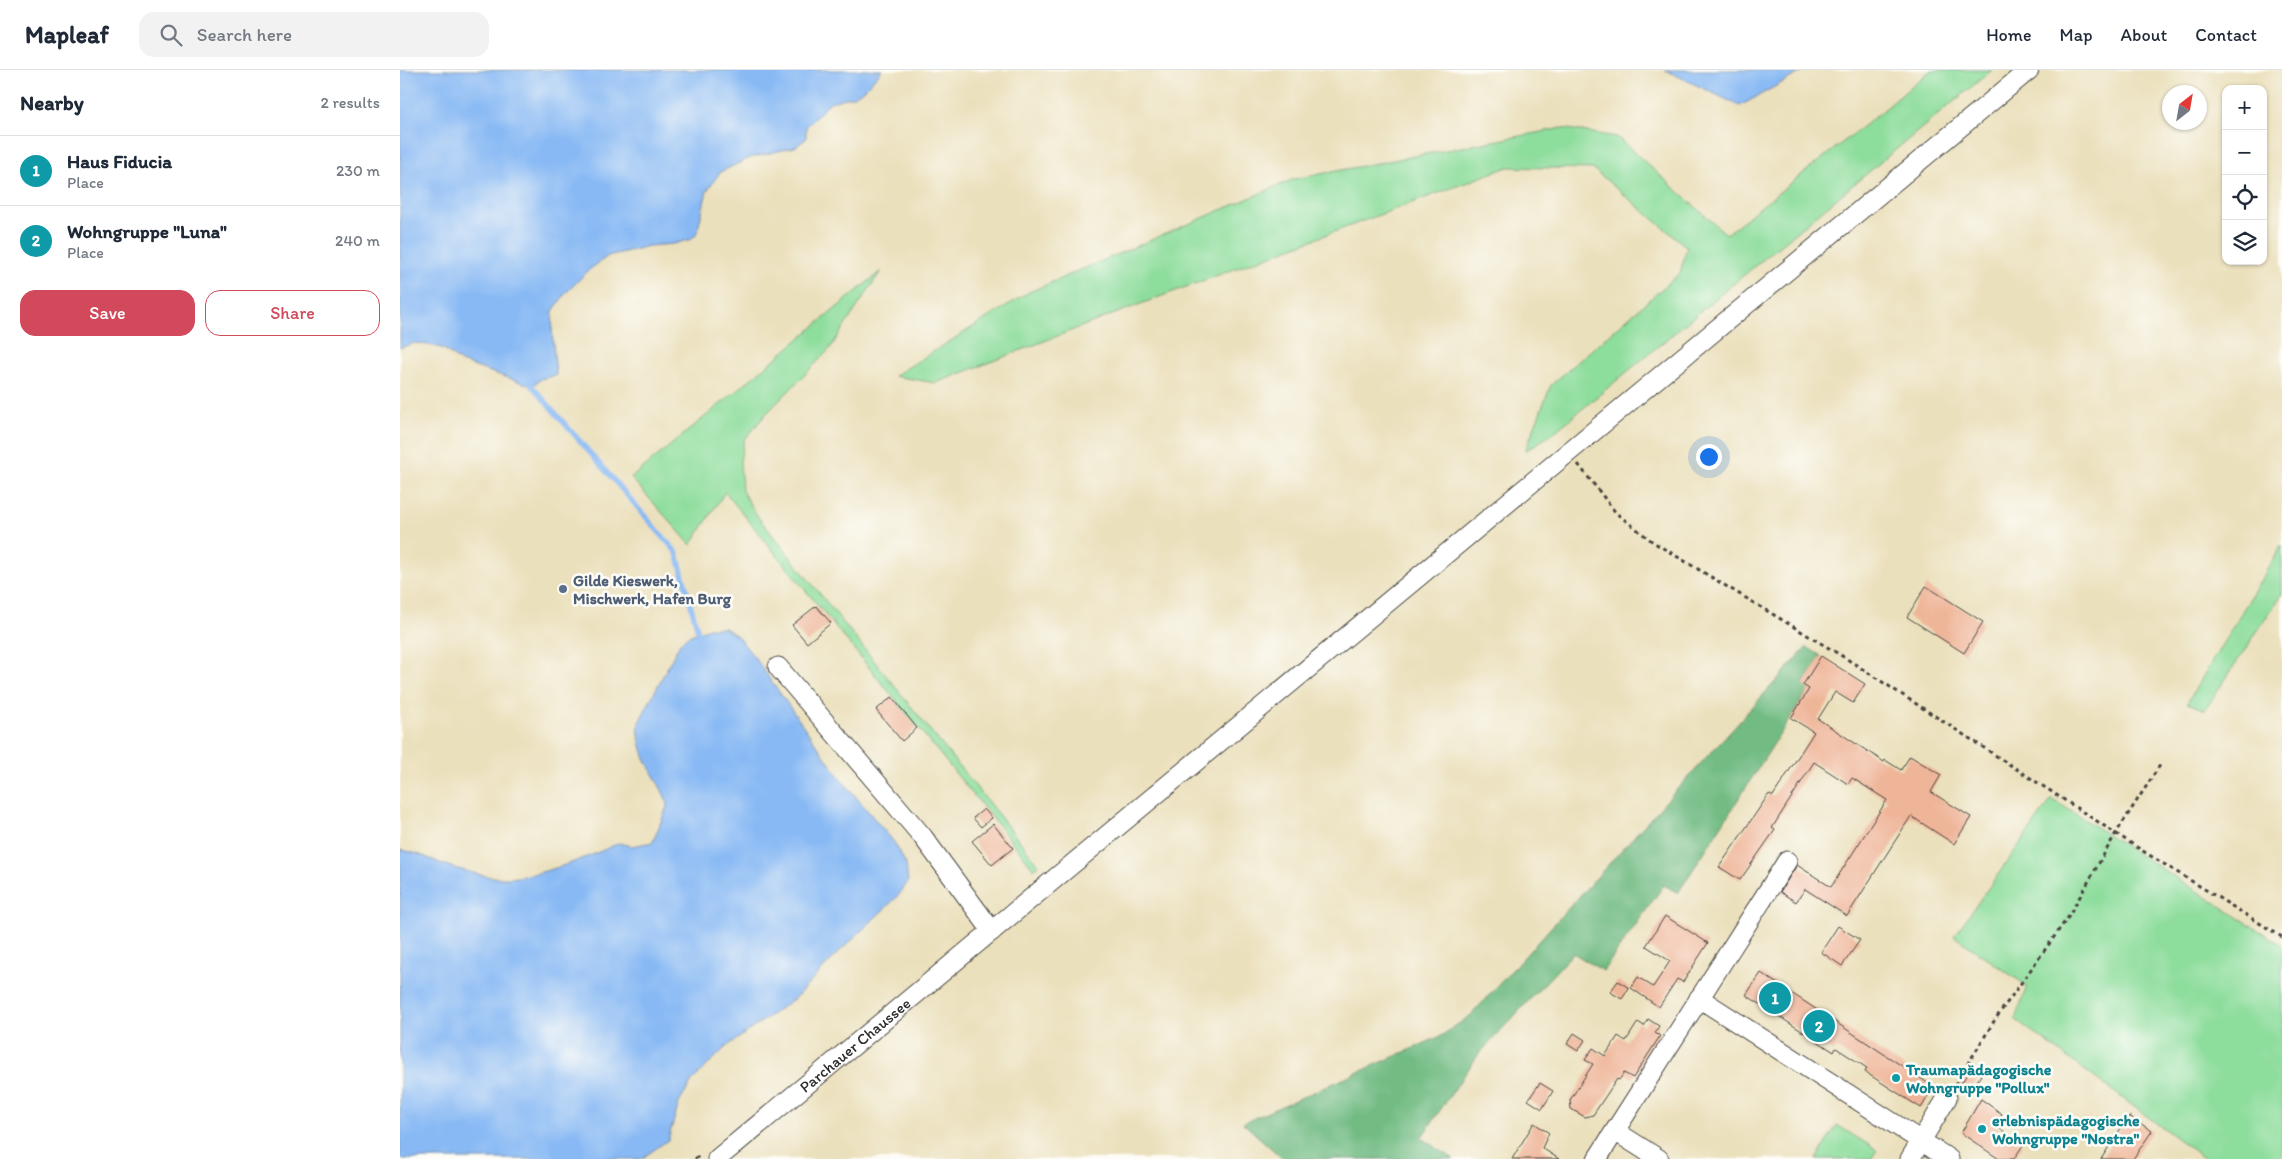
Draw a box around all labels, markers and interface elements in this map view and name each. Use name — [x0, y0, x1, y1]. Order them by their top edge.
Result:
search box — [139, 12, 489, 57]
text: Mapleaf — [25, 20, 109, 49]
icon: search — [157, 21, 185, 49]
text: Search here — [197, 23, 292, 46]
text: Home — [1986, 24, 2032, 46]
text: Map — [2060, 24, 2093, 46]
text: About — [2121, 24, 2167, 46]
text: Contact — [2195, 24, 2257, 46]
north arrow — [2162, 85, 2207, 130]
map controls — [2222, 85, 2267, 265]
button: + — [2222, 85, 2267, 130]
text: Nearby — [20, 90, 84, 115]
text: 2 results — [320, 93, 380, 112]
button: − — [2222, 130, 2267, 175]
text: Haus Fiducia — [67, 150, 172, 173]
text: 1 — [32, 161, 40, 180]
text: 230 m — [336, 161, 380, 180]
text: Place — [67, 173, 104, 192]
button: locate — [2222, 175, 2267, 220]
text: Wohngruppe "Luna" — [67, 220, 227, 243]
button: layers — [2222, 220, 2267, 265]
text: 2 — [32, 231, 40, 250]
text: 240 m — [335, 231, 380, 250]
text: Place — [67, 243, 104, 262]
button: Save — [20, 290, 195, 336]
button: Share — [205, 290, 380, 336]
your location — [1696, 444, 1722, 470]
place label: Gilde Kieswerk, Mischwerk, Hafen Burg — [573, 571, 732, 609]
marker: Gilde Kieswerk, Mischwerk, Hafen Burg — [557, 583, 569, 595]
pin: 1 — [1759, 979, 1791, 1017]
street label: Parchauer Chaussee — [796, 994, 914, 1097]
pin: 2 — [1803, 1007, 1835, 1045]
place label: Traumapädagogische Wohngruppe "Pollux" — [1905, 1060, 2052, 1098]
marker: Traumapädagogische Wohngruppe "Pollux" — [1890, 1072, 1902, 1084]
place label: erlebnispädagogische Wohngruppe "Nostra" — [1992, 1111, 2140, 1149]
marker: erlebnispädagogische Wohngruppe "Nostra" — [1976, 1123, 1988, 1135]

